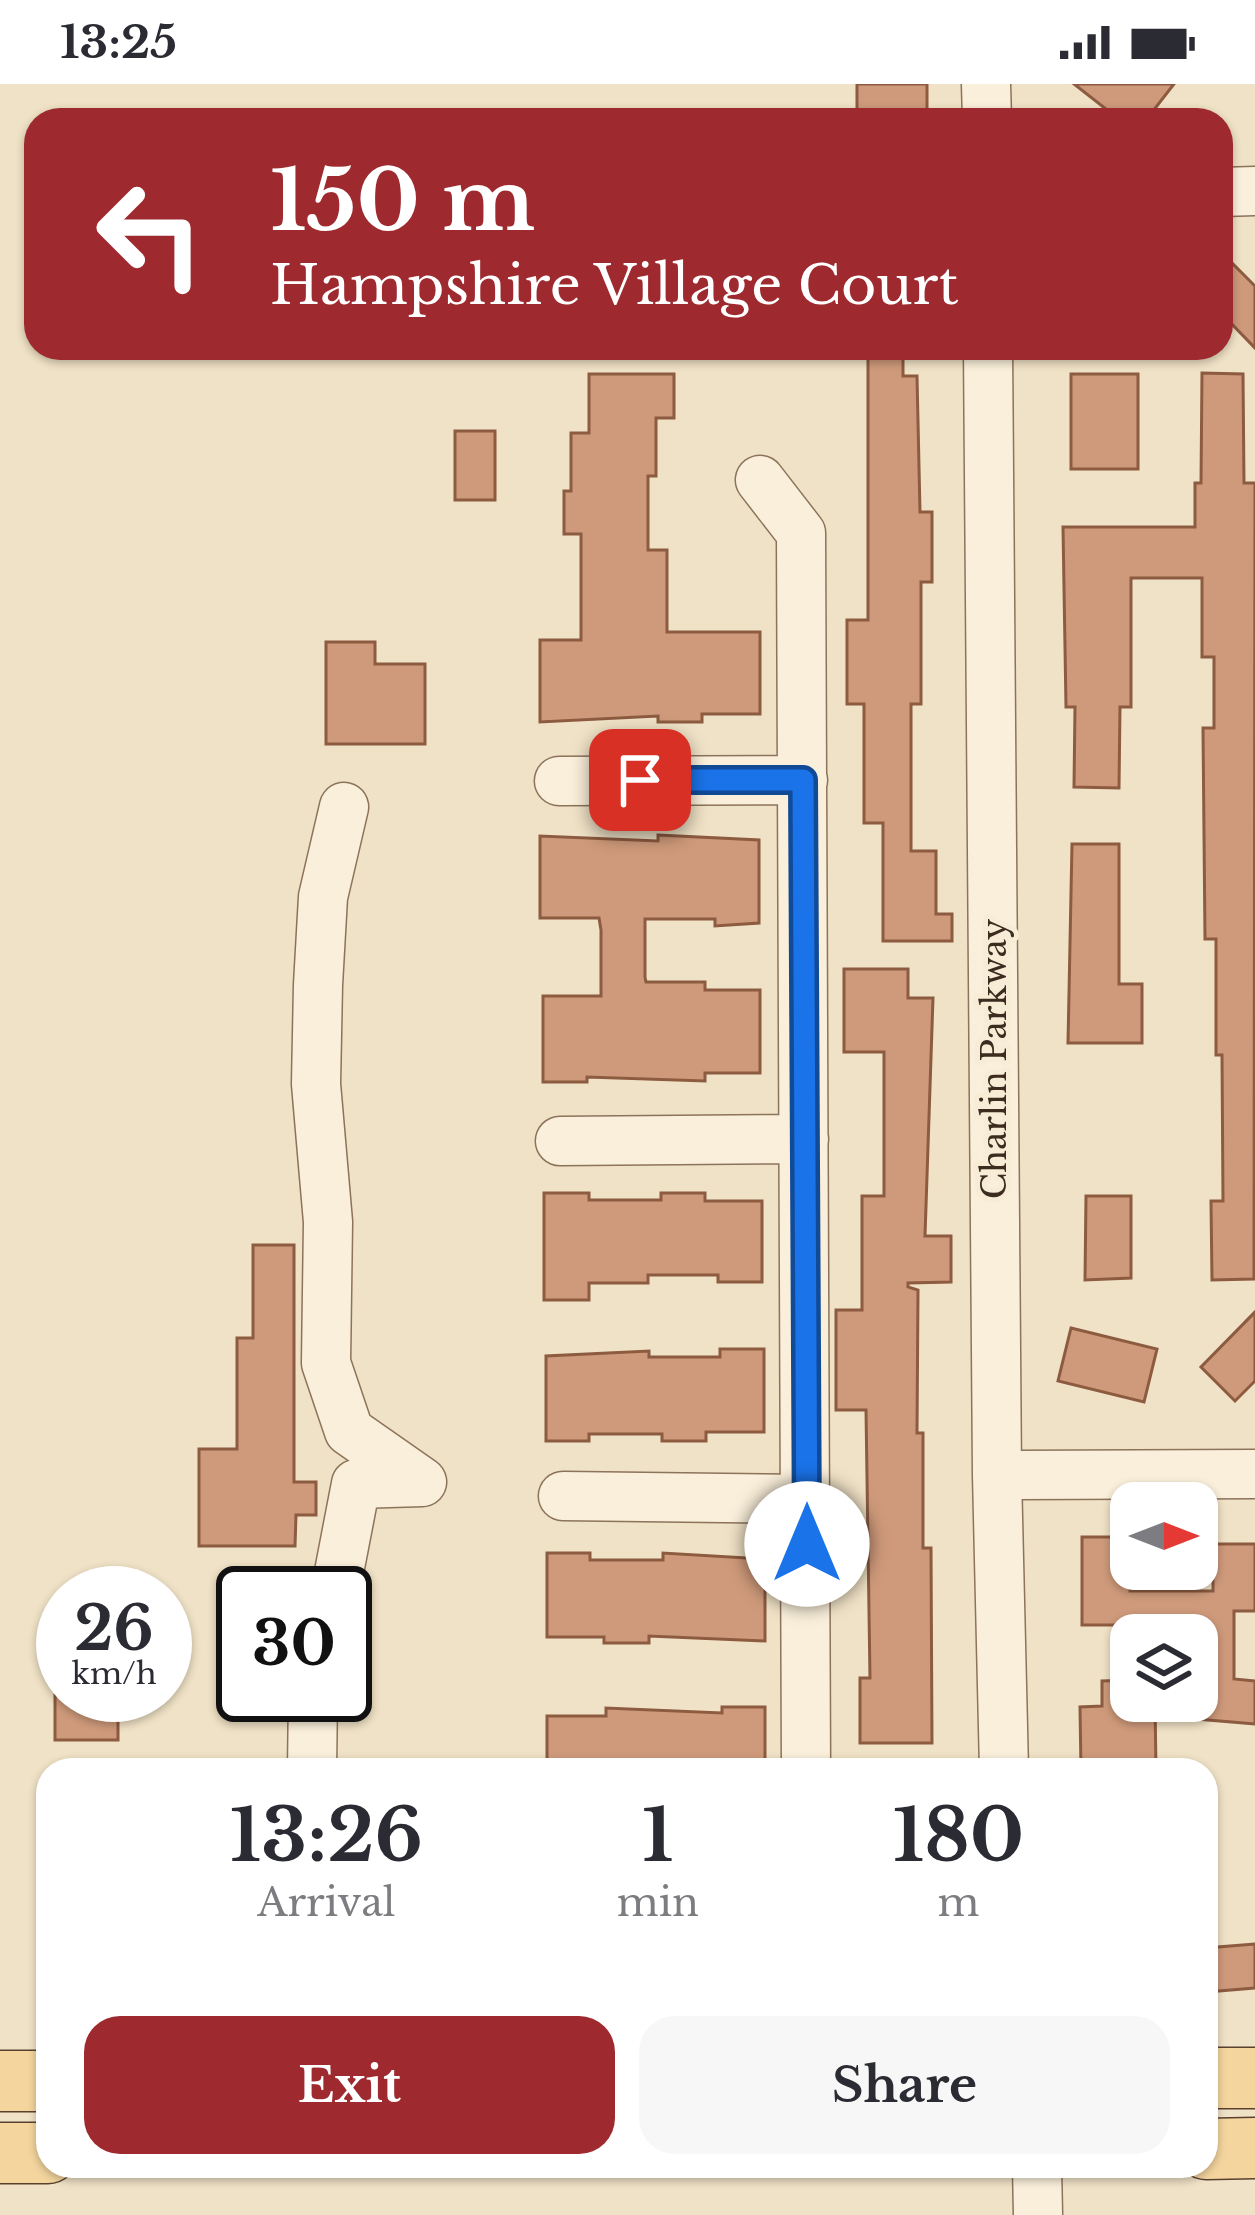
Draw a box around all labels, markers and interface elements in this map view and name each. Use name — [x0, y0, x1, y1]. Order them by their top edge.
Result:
text: 13:25 — [60, 14, 177, 70]
text: 150 m — [270, 149, 535, 253]
icon: left — [72, 156, 228, 312]
text: Hampshire Village Court — [270, 252, 959, 319]
pin — [589, 729, 691, 831]
icon: arrive — [607, 747, 673, 813]
street label: Charlin Parkway — [974, 919, 1015, 1199]
position arrow — [744, 1481, 870, 1607]
north arrow — [1110, 1482, 1218, 1590]
map controls — [1110, 1482, 1218, 1722]
speed limit sign: 30 — [216, 1566, 372, 1722]
text: 26 — [74, 1592, 154, 1666]
button: layers — [1110, 1614, 1218, 1722]
text: km/h — [71, 1655, 157, 1692]
text: 13:26 — [230, 1791, 423, 1880]
text: 1 — [642, 1791, 674, 1880]
text: 180 — [893, 1791, 1024, 1880]
text: Arrival — [257, 1878, 395, 1927]
text: min — [617, 1878, 699, 1927]
text: m — [937, 1878, 979, 1927]
button: Exit — [84, 2016, 615, 2154]
button: Share — [639, 2016, 1170, 2154]

